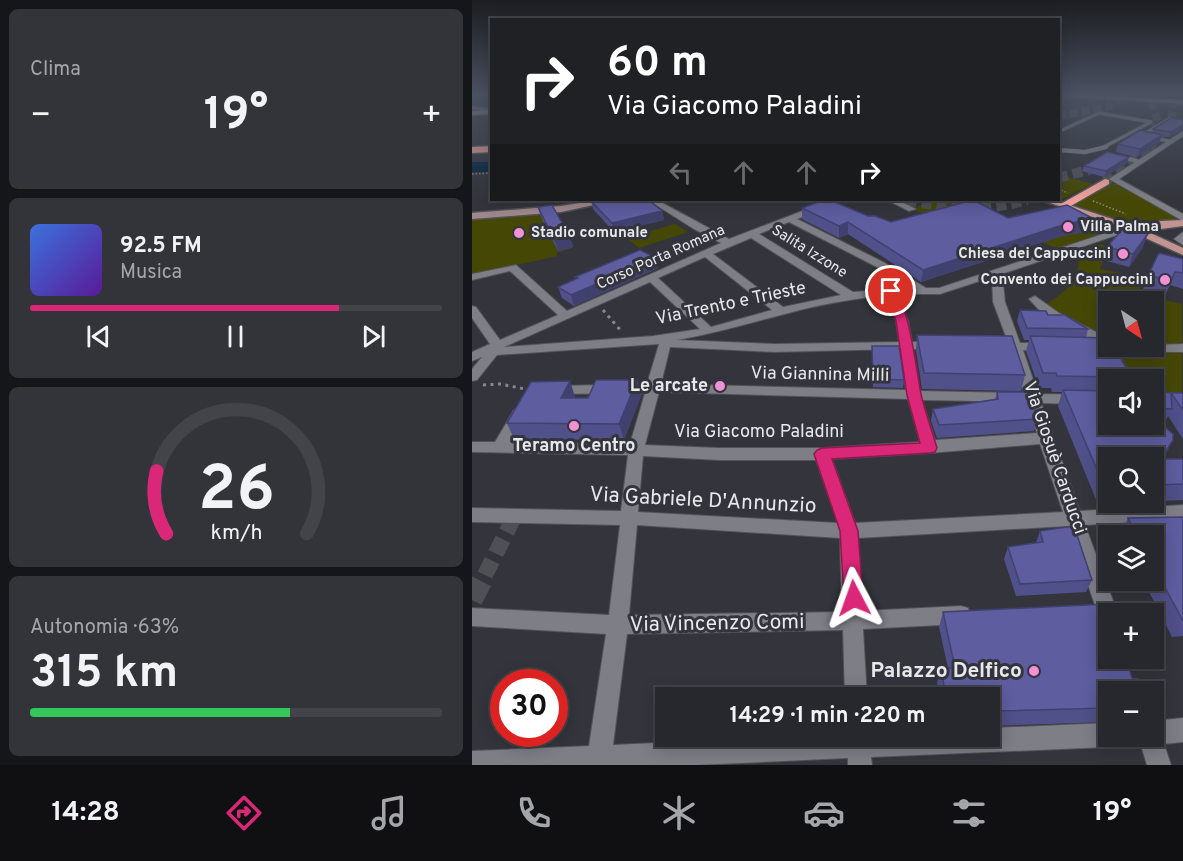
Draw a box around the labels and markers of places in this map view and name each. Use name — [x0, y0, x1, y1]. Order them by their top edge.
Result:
place label: Villa Palma — [1080, 218, 1159, 237]
marker: Villa Palma — [1061, 220, 1075, 234]
place label: Stadio comunale — [531, 224, 648, 243]
marker: Stadio comunale — [512, 226, 526, 240]
place label: Chiesa dei Cappuccini — [958, 245, 1111, 264]
marker: Chiesa dei Cappuccini — [1116, 247, 1130, 261]
pin — [865, 265, 916, 316]
place label: Convento dei Cappuccini — [981, 271, 1153, 290]
marker: Convento dei Cappuccini — [1158, 273, 1172, 287]
place label: Le arcate — [630, 375, 708, 398]
marker: Le arcate — [713, 379, 727, 393]
marker: Teramo Centro — [567, 419, 581, 433]
place label: Teramo Centro — [513, 435, 635, 458]
place label: Palazzo Delfico — [871, 658, 1022, 685]
marker: Palazzo Delfico — [1027, 664, 1041, 678]

